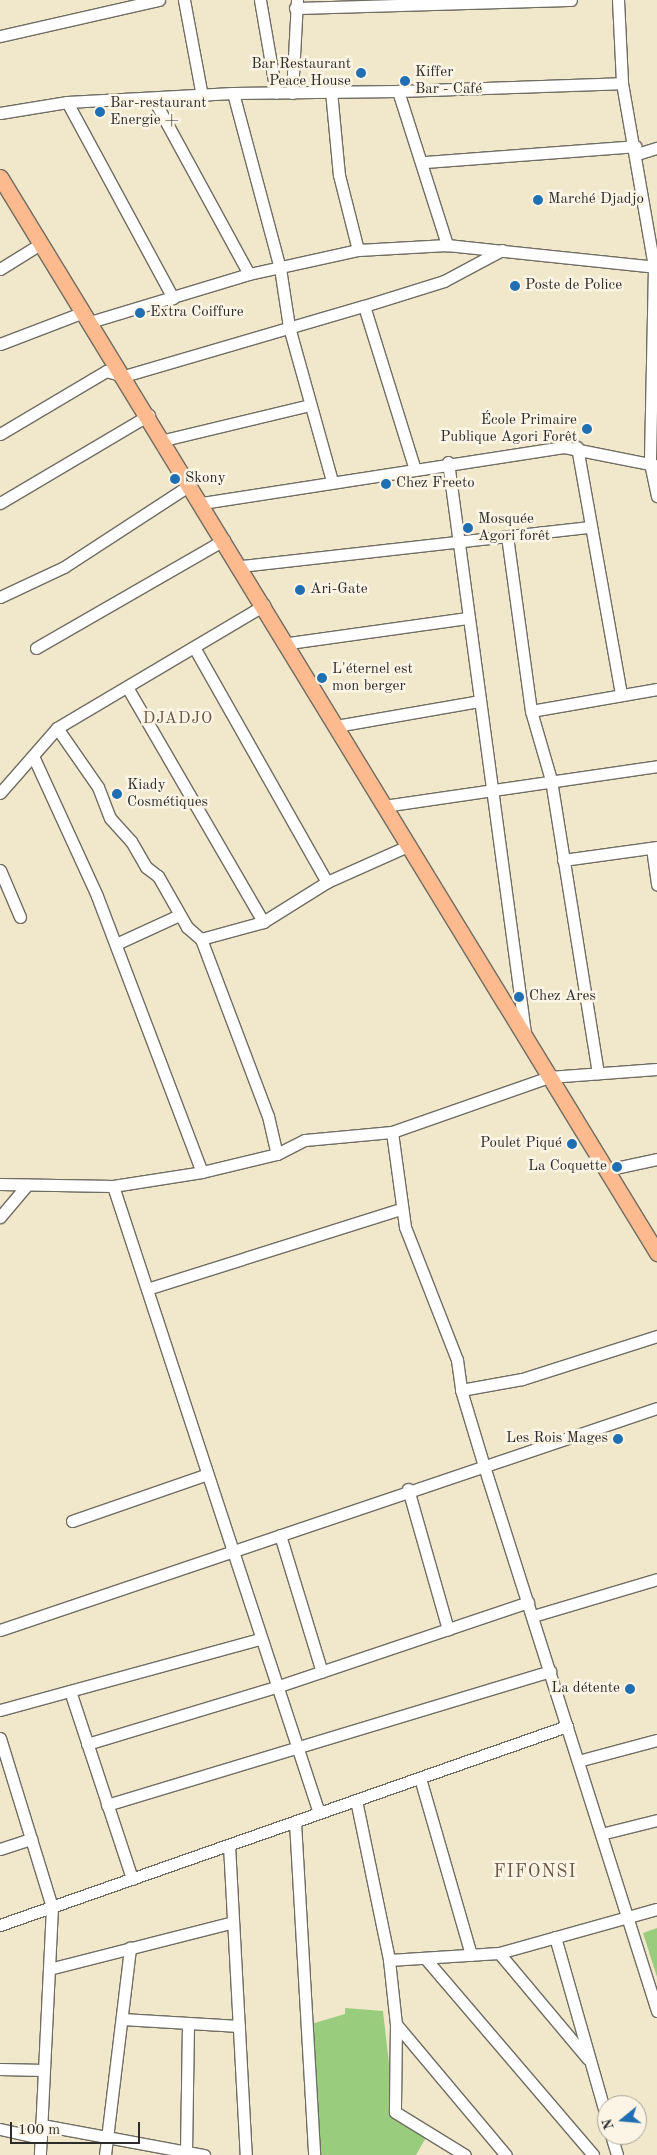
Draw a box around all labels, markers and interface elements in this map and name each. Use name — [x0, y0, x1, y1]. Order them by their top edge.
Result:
place label: Bar Restaurant Peace House — [251, 55, 351, 90]
place label: Kiffer Bar - Café — [415, 63, 482, 98]
marker: Bar Restaurant Peace House — [355, 67, 367, 79]
marker: Kiffer Bar - Café — [399, 75, 411, 87]
place label: Bar-restaurant Energie + — [110, 94, 207, 129]
marker: Bar-restaurant Energie + — [94, 106, 106, 118]
place label: Marché Djadjo — [548, 191, 644, 209]
marker: Marché Djadjo — [532, 194, 544, 206]
place label: Poste de Police — [525, 277, 622, 295]
marker: Poste de Police — [509, 280, 521, 292]
place label: Extra Coiffure — [150, 304, 244, 322]
marker: Extra Coiffure — [134, 307, 146, 319]
place label: École Primaire Publique Agori Forêt — [440, 411, 577, 446]
marker: École Primaire Publique Agori Forêt — [581, 423, 593, 435]
place label: Skony — [185, 470, 226, 488]
marker: Skony — [169, 473, 181, 485]
place label: Chez Freeto — [396, 475, 475, 493]
marker: Chez Freeto — [380, 478, 392, 490]
place label: Mosquée Agori forêt — [478, 510, 550, 545]
marker: Mosquée Agori forêt — [462, 522, 474, 534]
place label: Ari-Gate — [310, 581, 368, 599]
marker: Ari-Gate — [294, 584, 306, 596]
place label: L'éternel est mon berger — [332, 660, 413, 695]
marker: L'éternel est mon berger — [316, 672, 328, 684]
district label: DJADJO — [142, 709, 214, 729]
place label: Kiady Cosmétiques — [127, 776, 208, 811]
marker: Kiady Cosmétiques — [111, 788, 123, 800]
place label: Chez Ares — [529, 988, 596, 1006]
marker: Chez Ares — [513, 991, 525, 1003]
place label: Poulet Piqué — [480, 1135, 562, 1153]
marker: Poulet Piqué — [566, 1138, 578, 1150]
place label: La Coquette — [528, 1158, 607, 1176]
marker: La Coquette — [611, 1161, 623, 1173]
place label: Les Rois Mages — [506, 1430, 608, 1448]
marker: Les Rois Mages — [612, 1433, 624, 1445]
place label: La détente — [551, 1680, 620, 1698]
marker: La détente — [624, 1683, 636, 1695]
district label: FIFONSI — [493, 1861, 577, 1883]
north arrow — [597, 2095, 647, 2145]
scale bar — [12, 2112, 142, 2144]
text: N — [600, 2117, 617, 2131]
text: 100 m — [18, 2123, 60, 2138]

